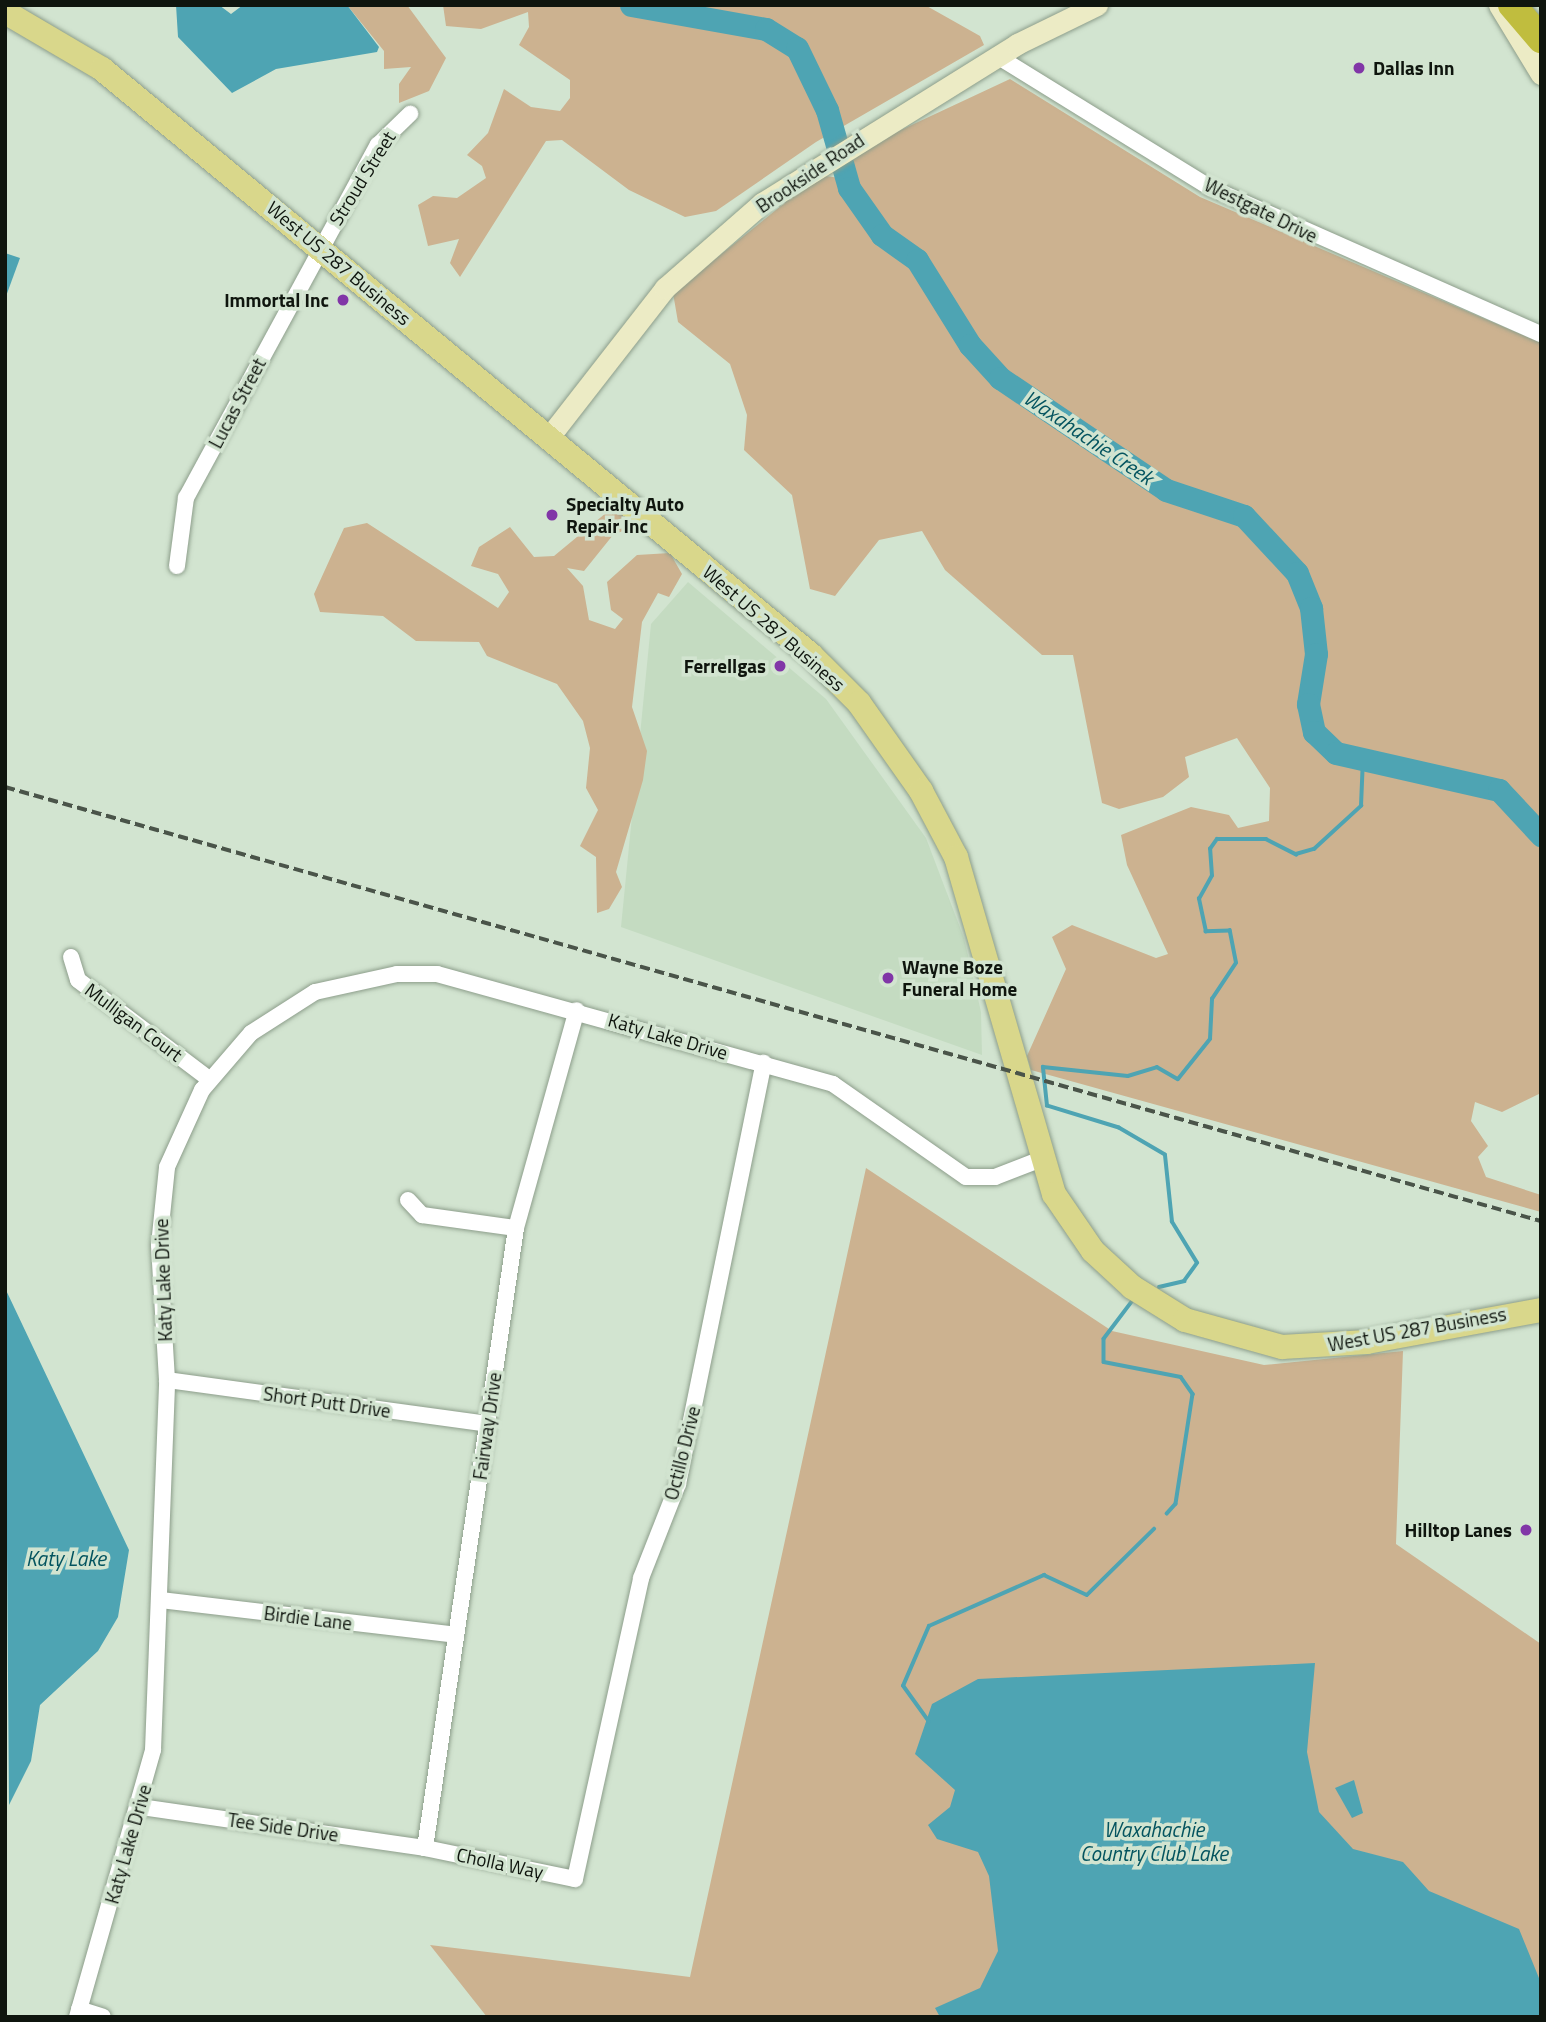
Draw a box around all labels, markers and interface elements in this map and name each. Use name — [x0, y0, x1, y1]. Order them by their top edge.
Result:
place label: Dallas Inn — [1373, 57, 1454, 79]
marker: Dallas Inn — [1351, 60, 1367, 76]
street label: Stroud Street — [324, 127, 400, 229]
street label: Brookside Road — [752, 129, 868, 217]
street label: Westgate Drive — [1201, 173, 1321, 247]
street label: West US 287 Business — [262, 196, 416, 330]
place label: Immortal Inc — [224, 289, 329, 311]
marker: Immortal Inc — [335, 292, 351, 308]
street label: Lucas Street — [204, 354, 270, 452]
water label: Waxahachie Creek — [1019, 384, 1159, 490]
place label: Specialty Auto Repair Inc — [566, 493, 684, 537]
marker: Specialty Auto Repair Inc — [544, 507, 560, 523]
street label: West US 287 Business — [698, 560, 850, 696]
place label: Ferrellgas — [684, 655, 766, 677]
marker: Ferrellgas — [772, 658, 788, 674]
place label: Wayne Boze Funeral Home — [902, 956, 1017, 1000]
marker: Wayne Boze Funeral Home — [880, 970, 896, 986]
street label: Mulligan Court — [81, 978, 187, 1066]
street label: Katy Lake Drive — [606, 1008, 730, 1064]
street label: Katy Lake Drive — [149, 1218, 177, 1342]
street label: West US 287 Business — [1326, 1302, 1508, 1356]
street label: Fairway Drive — [468, 1371, 506, 1481]
street label: Short Putt Drive — [262, 1382, 392, 1422]
street label: Octillo Drive — [659, 1404, 705, 1502]
place label: Hilltop Lanes — [1405, 1519, 1512, 1541]
marker: Hilltop Lanes — [1518, 1522, 1534, 1538]
water label: Katy Lake — [26, 1545, 106, 1571]
street label: Birdie Lane — [263, 1601, 353, 1635]
street label: Katy Lake Drive — [100, 1782, 156, 1906]
street label: Tee Side Drive — [226, 1808, 340, 1846]
water label: Waxahachie Country Club Lake — [1080, 1816, 1228, 1866]
street label: Cholla Way — [454, 1843, 546, 1883]

